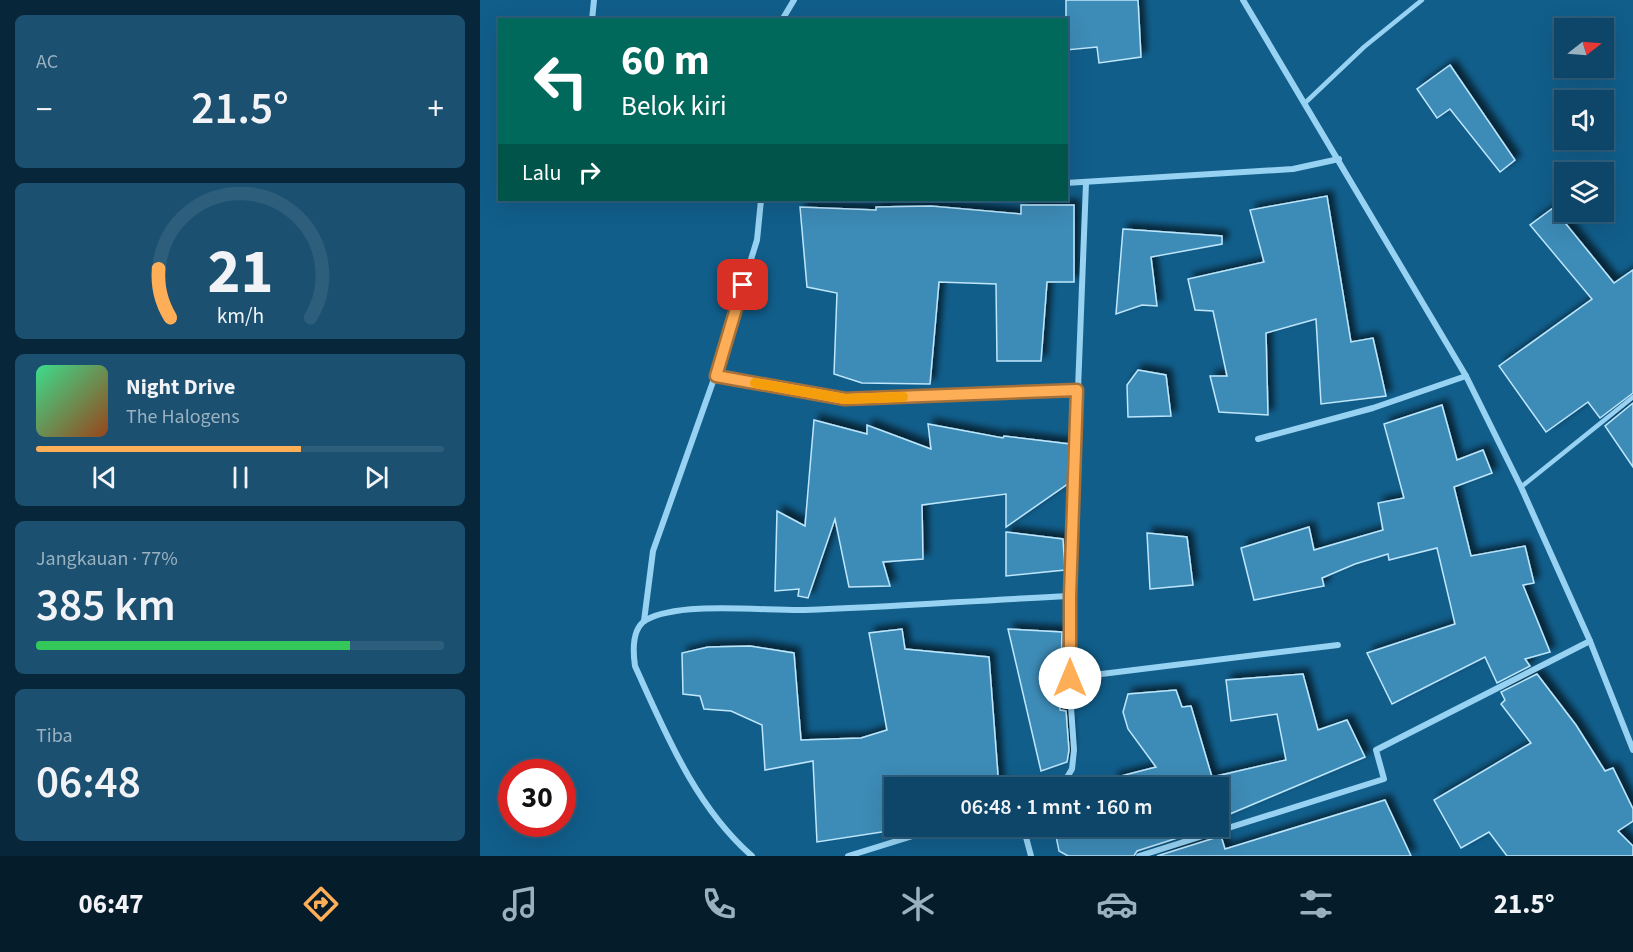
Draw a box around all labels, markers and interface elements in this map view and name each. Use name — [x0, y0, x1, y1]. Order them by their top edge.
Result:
north arrow — [1554, 18, 1614, 78]
map controls — [1554, 18, 1614, 222]
text: 60 m — [621, 31, 710, 91]
icon: left — [522, 42, 600, 120]
text: AC — [36, 48, 58, 76]
text: 21.5° — [191, 77, 289, 141]
text: − — [36, 86, 52, 133]
text: + — [428, 86, 444, 133]
text: Belok kiri — [621, 87, 727, 126]
button: sound — [1554, 90, 1614, 150]
icon: right — [573, 156, 606, 189]
text: Lalu — [522, 157, 561, 189]
button: layers — [1554, 162, 1614, 222]
text: 21 — [207, 228, 273, 317]
pin — [717, 259, 768, 310]
icon: arrive — [726, 268, 759, 301]
text: km/h — [216, 301, 264, 332]
text: Night Drive — [126, 371, 235, 403]
text: The Halogens — [126, 403, 240, 431]
icon: previous — [88, 461, 121, 494]
icon: pause — [224, 461, 257, 494]
icon: next — [360, 461, 393, 494]
text: Jangkauan · 77% — [36, 545, 178, 573]
text: 385 km — [36, 574, 176, 638]
position arrow — [1038, 646, 1102, 710]
text: Tiba — [36, 722, 73, 750]
text: 06:48 — [36, 751, 141, 815]
speed limit sign: 30 — [498, 759, 576, 837]
text: 06:48 · 1 mnt · 160 m — [960, 791, 1153, 823]
icon: directions — [300, 883, 342, 925]
icon: music — [499, 883, 541, 925]
icon: phone — [698, 883, 740, 925]
icon: climate — [897, 883, 939, 925]
icon: car — [1096, 883, 1138, 925]
icon: filters — [1295, 883, 1337, 925]
text: 06:47 — [78, 885, 144, 924]
text: 21.5° — [1494, 885, 1555, 924]

